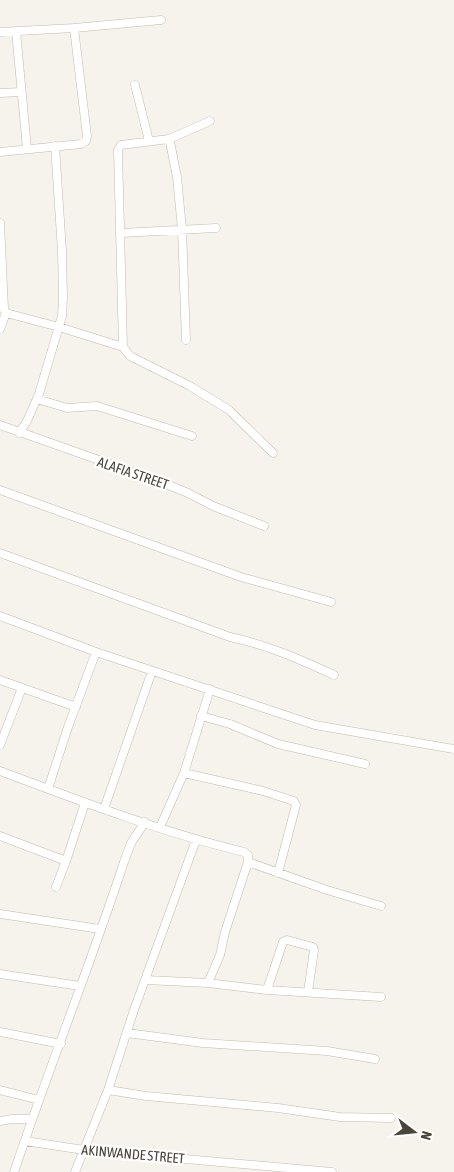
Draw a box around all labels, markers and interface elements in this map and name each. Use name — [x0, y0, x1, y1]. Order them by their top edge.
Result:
street label: ALAFIA STREET — [95, 453, 171, 493]
north arrow — [389, 1107, 439, 1157]
text: N — [418, 1129, 435, 1142]
street label: AKINWANDE STREET — [81, 1142, 185, 1166]

